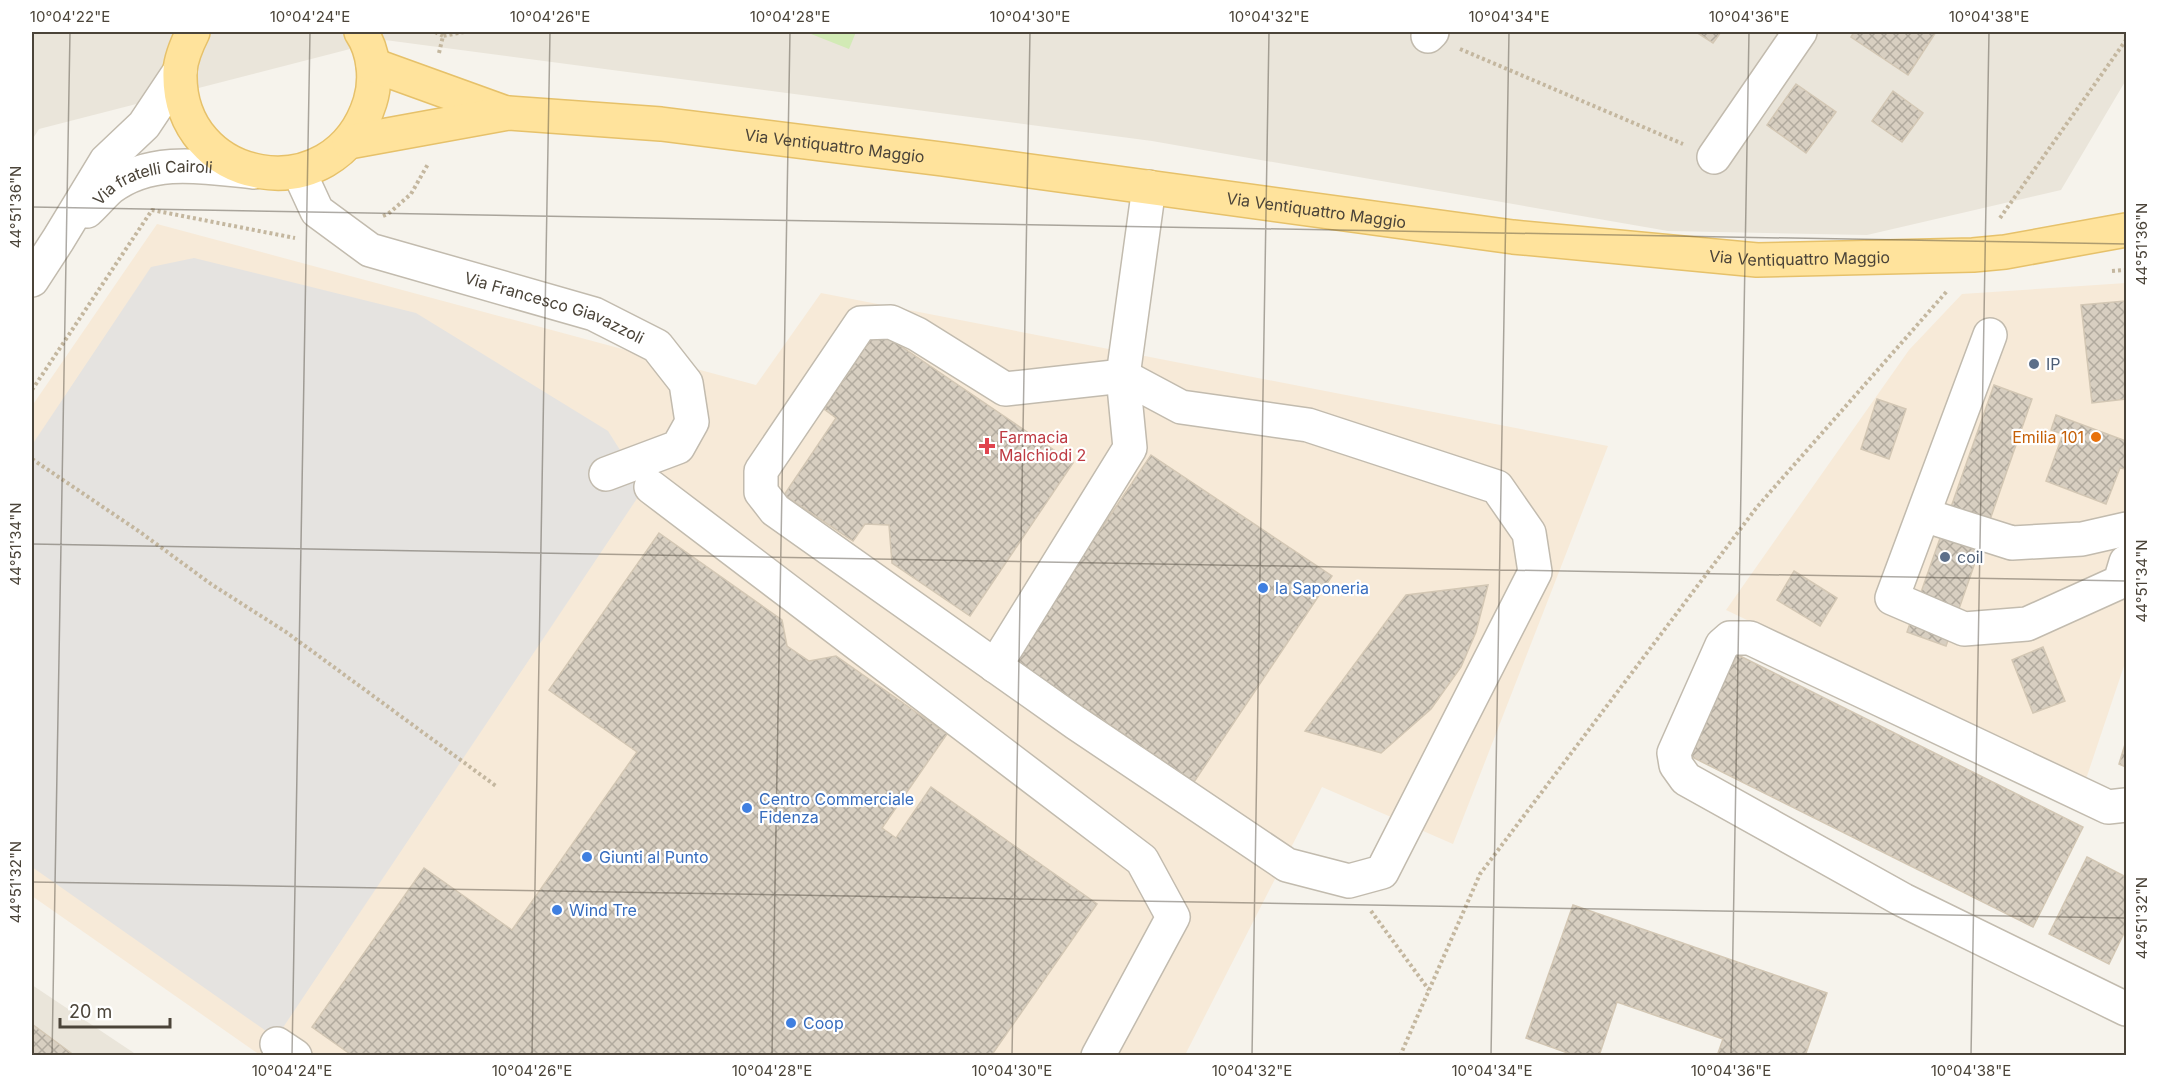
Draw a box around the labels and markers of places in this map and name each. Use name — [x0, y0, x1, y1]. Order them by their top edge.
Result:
place label: IP — [2046, 354, 2061, 374]
marker: IP — [2027, 357, 2041, 371]
place label: Farmacia Malchiodi 2 — [999, 427, 1086, 465]
place label: Emilia 101 — [2012, 427, 2084, 447]
marker: Emilia 101 — [2089, 430, 2103, 444]
marker: Farmacia Malchiodi 2 — [980, 439, 994, 453]
place label: coil — [1957, 547, 1983, 567]
marker: coil — [1938, 550, 1952, 564]
place label: la Saponeria — [1275, 578, 1369, 598]
marker: la Saponeria — [1256, 581, 1270, 595]
place label: Centro Commerciale Fidenza — [759, 789, 914, 827]
marker: Centro Commerciale Fidenza — [740, 801, 754, 815]
place label: Giunti al Punto — [599, 847, 709, 867]
marker: Giunti al Punto — [580, 850, 594, 864]
place label: Wind Tre — [569, 900, 637, 920]
marker: Wind Tre — [550, 903, 564, 917]
place label: Coop — [803, 1013, 844, 1033]
marker: Coop — [784, 1016, 798, 1030]

